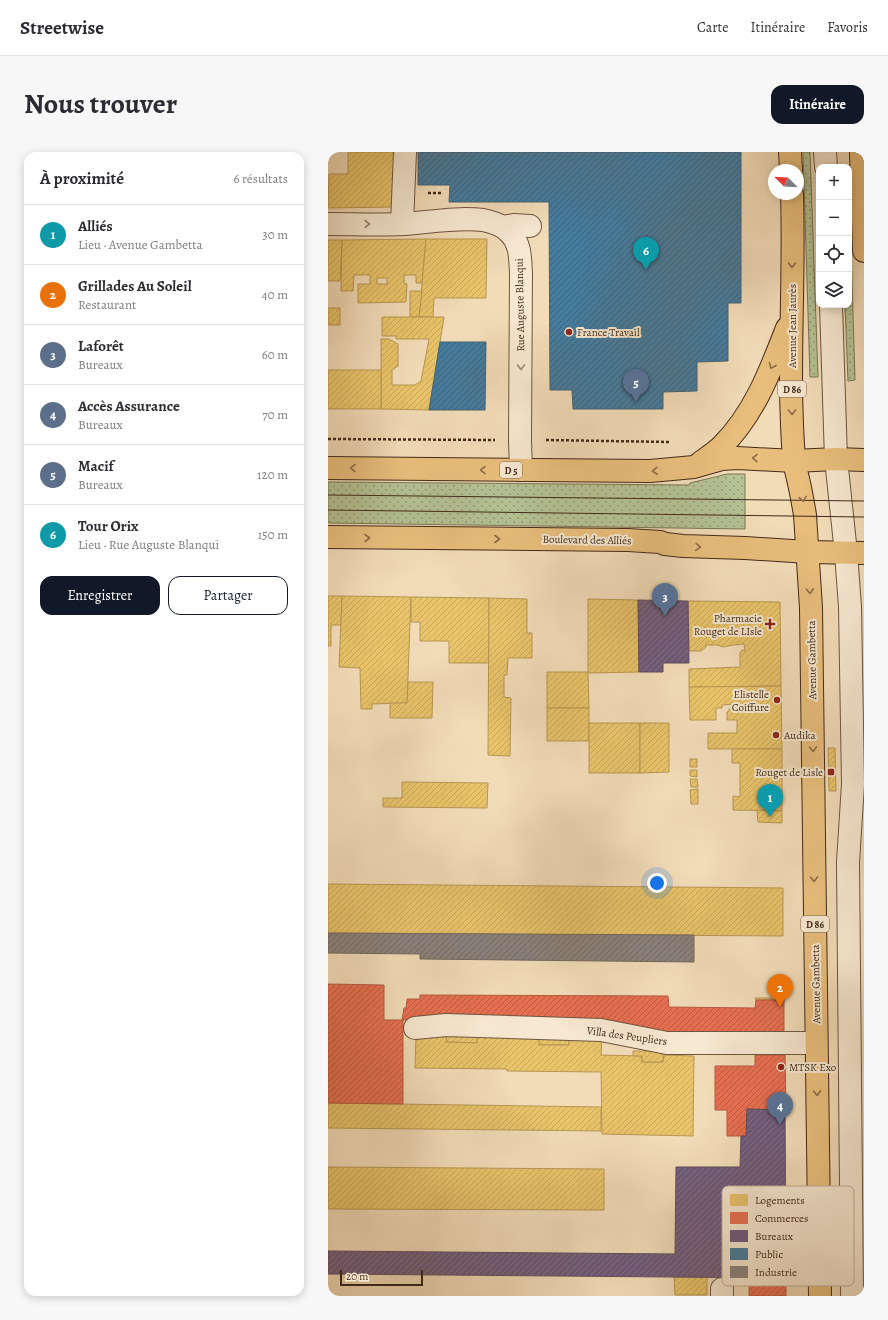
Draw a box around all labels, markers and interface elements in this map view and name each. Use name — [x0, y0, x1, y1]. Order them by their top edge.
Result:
text: Streetwise — [20, 15, 104, 41]
text: Carte — [697, 18, 728, 37]
text: Itinéraire — [750, 18, 805, 37]
text: Favoris — [827, 18, 868, 37]
text: Nous trouver — [24, 85, 177, 123]
button: Itinéraire — [771, 85, 864, 124]
north arrow — [768, 164, 804, 200]
map controls — [816, 164, 852, 308]
button: + — [816, 164, 852, 200]
text: À proximité — [40, 167, 124, 190]
text: 6 résultats — [233, 170, 288, 187]
button: − — [816, 200, 852, 236]
text: Alliés — [78, 216, 113, 236]
one-way arrow — [364, 220, 370, 228]
text: 1 — [51, 226, 55, 243]
text: 30 m — [262, 226, 288, 243]
text: Lieu · Avenue Gambetta — [78, 236, 203, 253]
button: locate — [816, 236, 852, 272]
pin: 6 — [633, 237, 659, 270]
street label: Rue Auguste Blanqui — [512, 258, 528, 352]
one-way arrow — [788, 262, 796, 268]
button: layers — [816, 272, 852, 308]
text: Grillades Au Soleil — [78, 276, 192, 296]
street label: Avenue Jean Jaurès — [785, 284, 800, 369]
text: 2 — [50, 286, 56, 303]
text: 40 m — [262, 286, 288, 303]
text: Restaurant — [78, 296, 136, 313]
place label: France Travail — [577, 325, 640, 340]
marker: France Travail — [564, 327, 574, 337]
text: Laforêt — [78, 336, 124, 356]
text: 3 — [50, 346, 56, 363]
text: 60 m — [262, 346, 288, 363]
text: Bureaux — [78, 356, 123, 373]
one-way arrow — [769, 363, 777, 370]
one-way arrow — [517, 364, 525, 370]
pin: 5 — [623, 369, 649, 402]
road number: D 86 — [778, 381, 806, 397]
text: Accès Assurance — [78, 396, 180, 416]
text: 4 — [50, 406, 56, 423]
text: 70 m — [262, 406, 288, 423]
one-way arrow — [788, 409, 796, 415]
text: Bureaux — [78, 416, 123, 433]
one-way arrow — [752, 454, 758, 462]
text: Macif — [78, 456, 114, 476]
road number: D 5 — [500, 462, 522, 478]
one-way arrow — [350, 464, 356, 472]
text: 5 — [50, 466, 56, 483]
text: 120 m — [257, 466, 288, 483]
one-way arrow — [480, 466, 486, 474]
one-way arrow — [652, 466, 658, 475]
text: Bureaux — [78, 476, 123, 493]
one-way arrow — [798, 496, 806, 502]
text: Tour Orix — [78, 516, 139, 536]
text: 6 — [50, 526, 56, 543]
text: 150 m — [258, 526, 288, 543]
street label: Boulevard des Alliés — [542, 532, 632, 548]
one-way arrow — [364, 534, 370, 542]
one-way arrow — [494, 535, 500, 543]
text: Lieu · Rue Auguste Blanqui — [78, 536, 219, 553]
one-way arrow — [695, 542, 701, 551]
button: Enregistrer — [40, 576, 160, 615]
button: Partager — [168, 576, 288, 615]
pin: 3 — [652, 583, 678, 616]
one-way arrow — [806, 588, 815, 594]
place label: Pharmacie Rouget de LIsle — [694, 611, 762, 639]
marker: Pharmacie Rouget de LIsle — [765, 619, 775, 629]
street label: Avenue Gambetta — [804, 619, 820, 701]
place label: Elistelle Coiffure — [732, 687, 769, 715]
marker: Elistelle Coiffure — [772, 695, 782, 705]
place label: Audika — [783, 728, 816, 743]
marker: Audika — [771, 730, 781, 740]
one-way arrow — [809, 746, 817, 752]
place label: Rouget de Lisle — [755, 765, 823, 780]
marker: Rouget de Lisle — [826, 767, 836, 777]
pin: 1 — [757, 784, 783, 817]
your location — [647, 873, 667, 893]
one-way arrow — [810, 876, 818, 882]
road number: D 86 — [801, 916, 829, 932]
street label: Avenue Gambetta — [808, 943, 824, 1025]
pin: 2 — [767, 974, 793, 1007]
street label: Villa des Peupliers — [585, 1023, 668, 1049]
place label: MTSK Exo — [789, 1060, 837, 1075]
marker: MTSK Exo — [776, 1062, 786, 1072]
one-way arrow — [813, 1090, 821, 1096]
pin: 4 — [767, 1092, 793, 1125]
legend — [722, 1186, 854, 1286]
text: Logements — [755, 1193, 805, 1208]
text: Commerces — [755, 1211, 808, 1226]
text: Bureaux — [755, 1229, 794, 1244]
text: Public — [755, 1247, 783, 1262]
text: Industrie — [755, 1265, 797, 1280]
scale bar — [340, 1268, 423, 1287]
text: 20 m — [346, 1269, 368, 1284]

